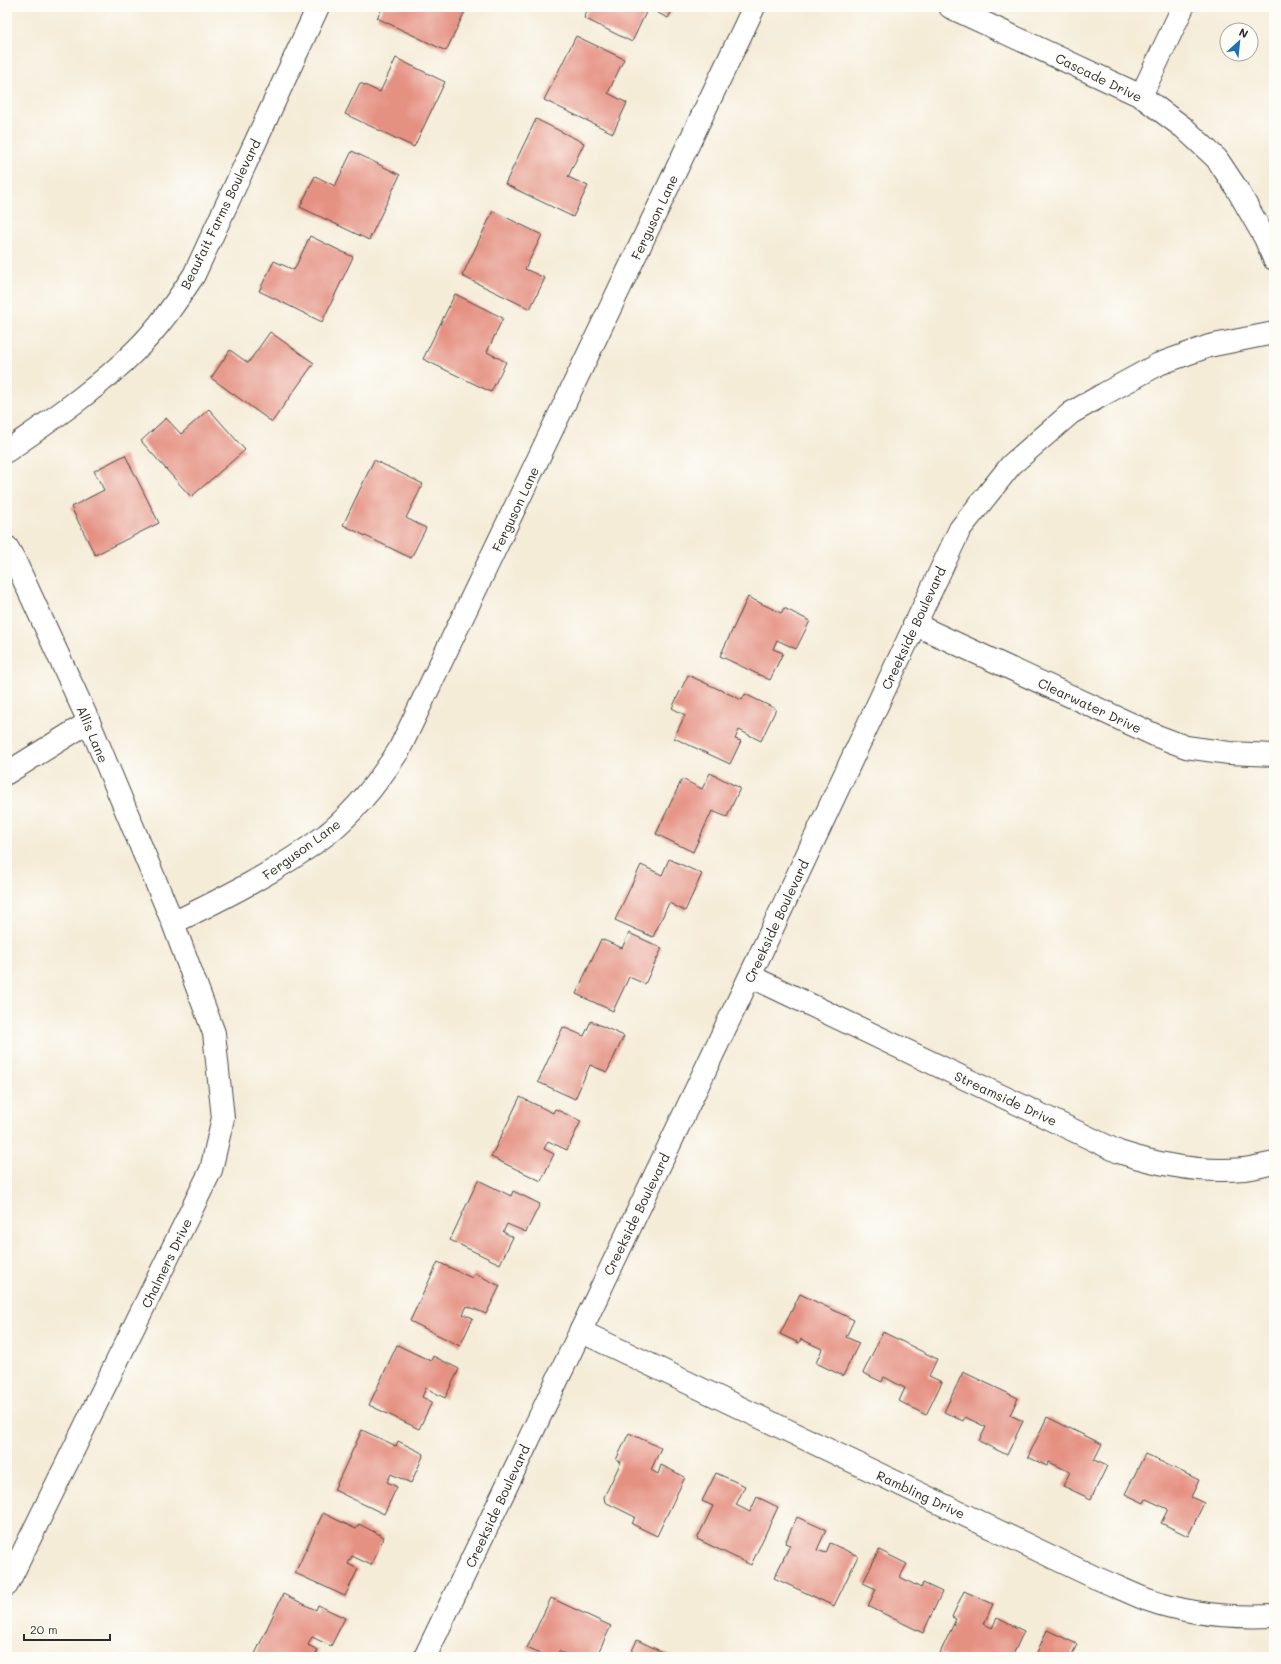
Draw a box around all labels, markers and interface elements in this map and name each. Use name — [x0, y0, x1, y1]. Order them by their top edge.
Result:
north arrow — [1219, 22, 1259, 62]
text: N — [1237, 24, 1251, 41]
street label: Cascade Drive — [1053, 49, 1145, 105]
street label: Beaufait Farms Boulevard — [176, 136, 264, 292]
street label: Ferguson Lane — [627, 172, 681, 262]
street label: Ferguson Lane — [488, 464, 542, 554]
street label: Creekside Boulevard — [877, 564, 949, 692]
street label: Clearwater Drive — [1036, 674, 1144, 736]
street label: Allis Lane — [73, 703, 113, 765]
street label: Ferguson Lane — [259, 815, 343, 883]
street label: Creekside Boulevard — [740, 857, 812, 985]
street label: Streamside Drive — [952, 1067, 1060, 1129]
street label: Creekside Boulevard — [599, 1150, 673, 1278]
street label: Chalmers Drive — [137, 1215, 195, 1311]
street label: Creekside Boulevard — [461, 1442, 533, 1570]
street label: Rambling Drive — [874, 1466, 968, 1522]
scale bar — [24, 1616, 110, 1642]
text: 20 m — [30, 1621, 58, 1637]

